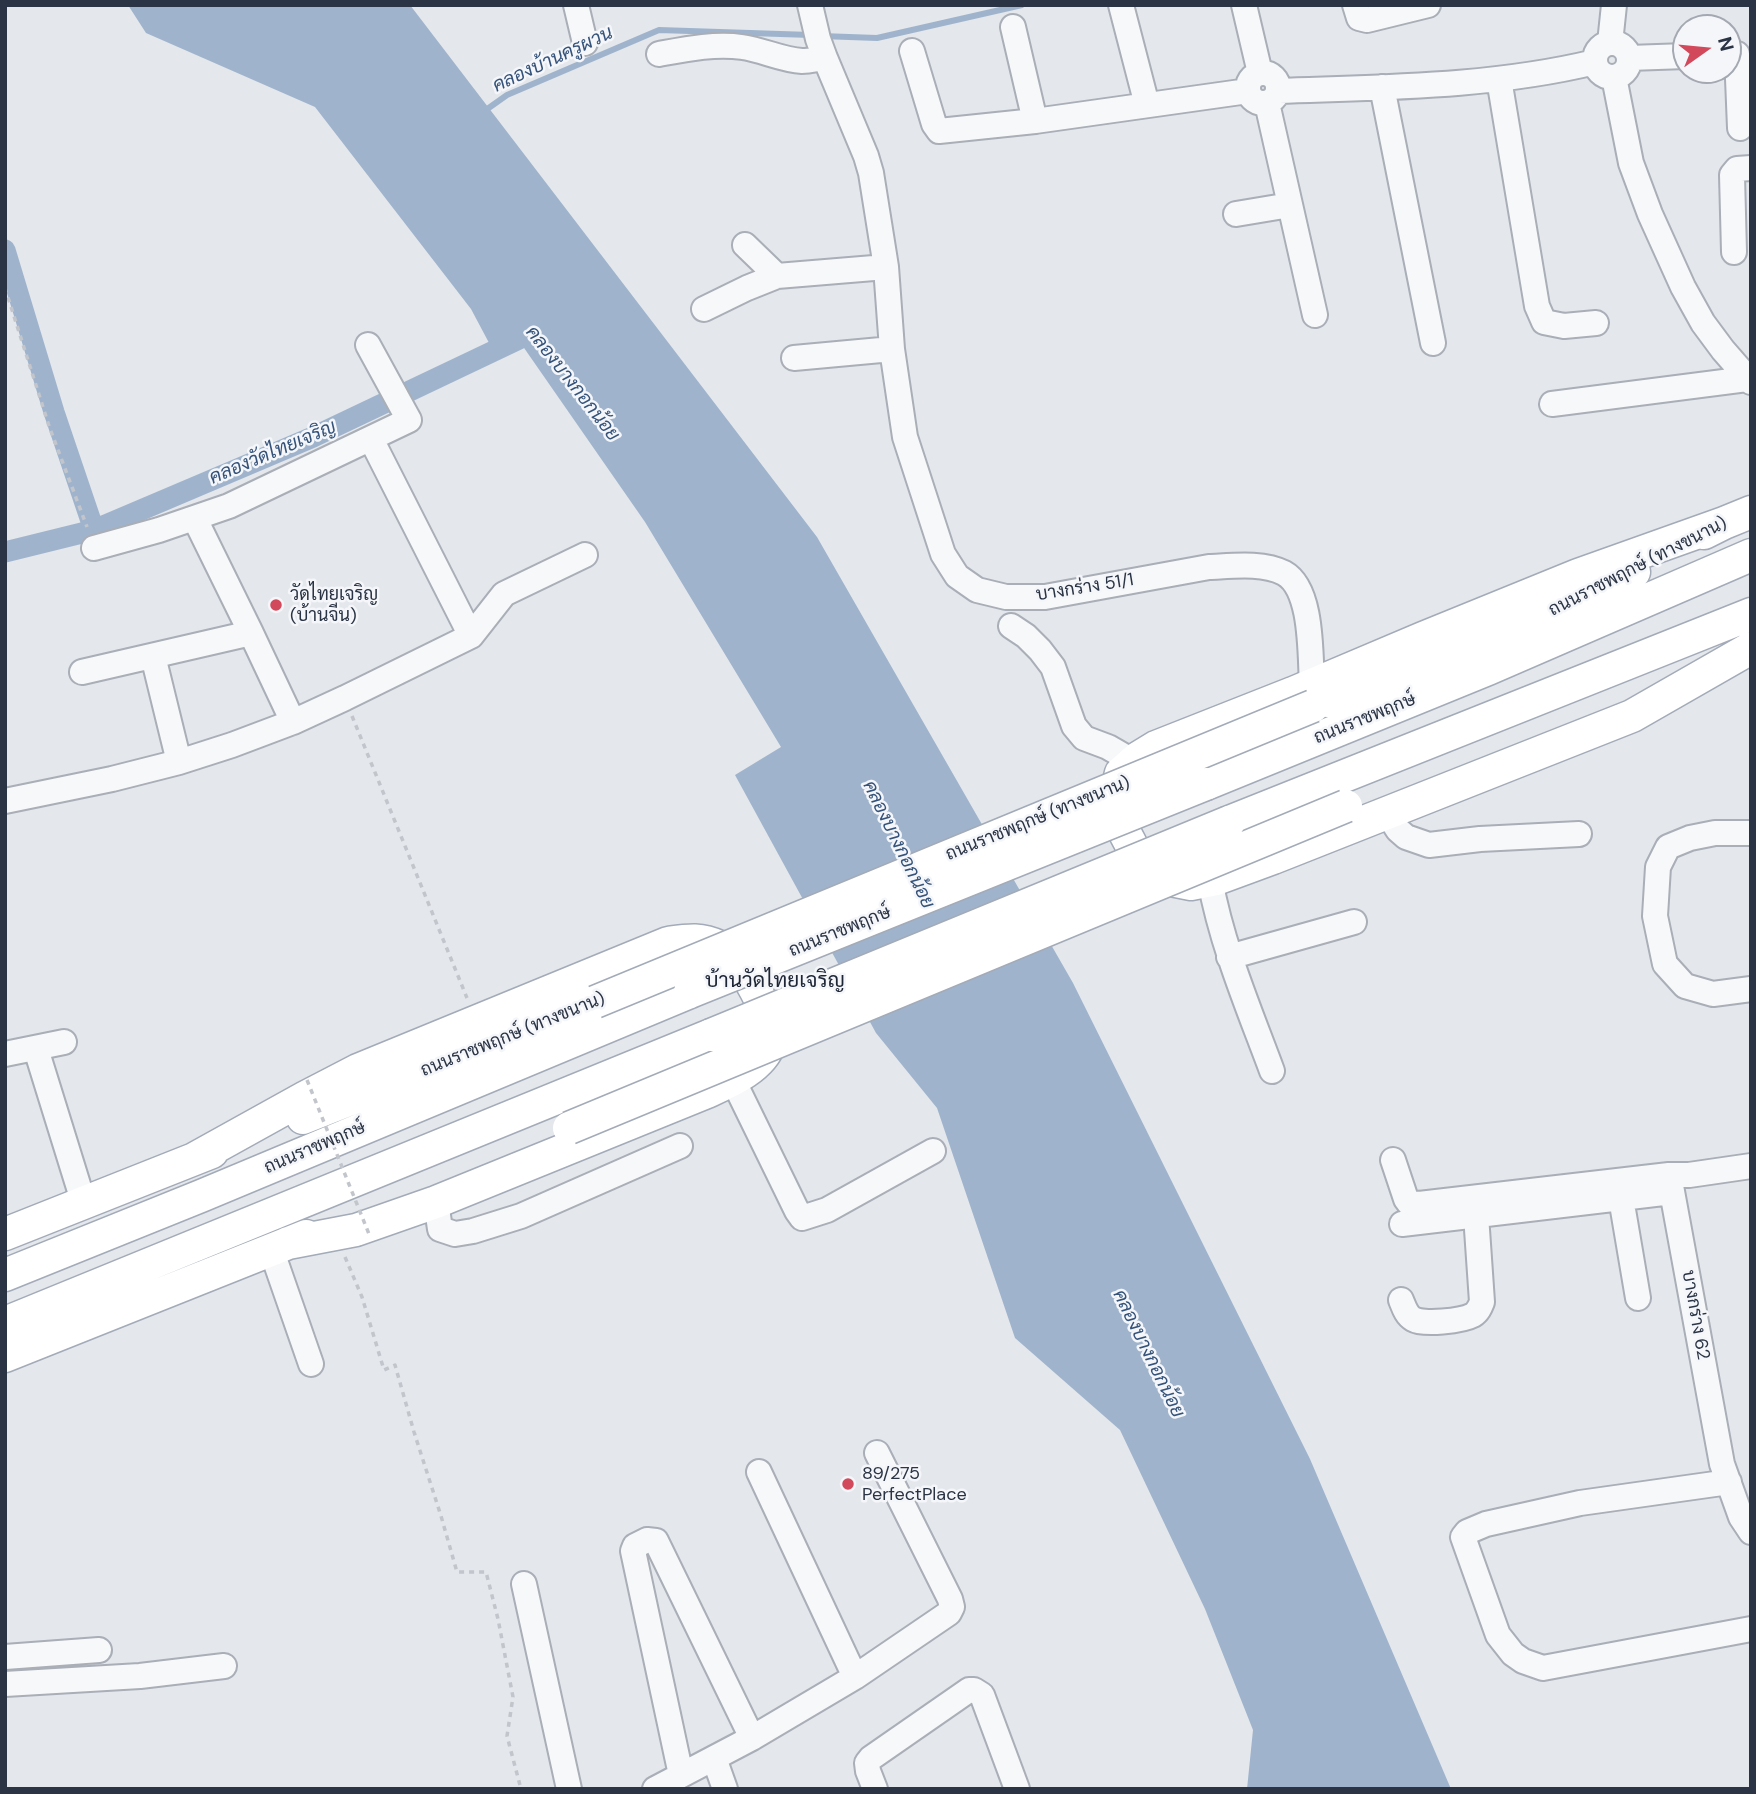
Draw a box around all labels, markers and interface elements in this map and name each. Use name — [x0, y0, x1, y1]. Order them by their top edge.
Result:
north arrow — [1672, 14, 1742, 84]
water label: คลองบ้านครูผวน — [489, 22, 617, 98]
text: N — [1712, 34, 1740, 54]
water label: คลองบางกอกน้อย — [520, 322, 624, 446]
water label: คลองวัดไทยเจริญ — [206, 416, 340, 490]
street label: ถนนราชพฤกษ์ (ทางขนาน) — [1545, 513, 1731, 621]
street label: บางกร่าง 51/1 — [1035, 570, 1135, 606]
place label: วัดไทยเจริญ (บ้านจีน) — [290, 584, 378, 626]
marker: วัดไทยเจริญ (บ้านจีน) — [268, 597, 284, 613]
street label: ถนนราชพฤกษ์ — [1311, 689, 1419, 749]
street label: ถนนราชพฤกษ์ (ทางขนาน) — [943, 772, 1133, 866]
water label: คลองบางกอกน้อย — [857, 777, 939, 913]
street label: ถนนราชพฤกษ์ — [786, 902, 894, 962]
district label: บ้านวัดไทยเจริญ — [705, 968, 845, 994]
street label: ถนนราชพฤกษ์ (ทางขนาน) — [418, 988, 608, 1082]
street label: ถนนราชพฤกษ์ — [261, 1117, 369, 1179]
street label: บางกร่าง 62 — [1677, 1269, 1713, 1361]
water label: คลองบางกอกน้อย — [1107, 1286, 1189, 1422]
place label: 89/275 PerfectPlace — [862, 1463, 967, 1506]
marker: 89/275 PerfectPlace — [840, 1476, 856, 1492]

